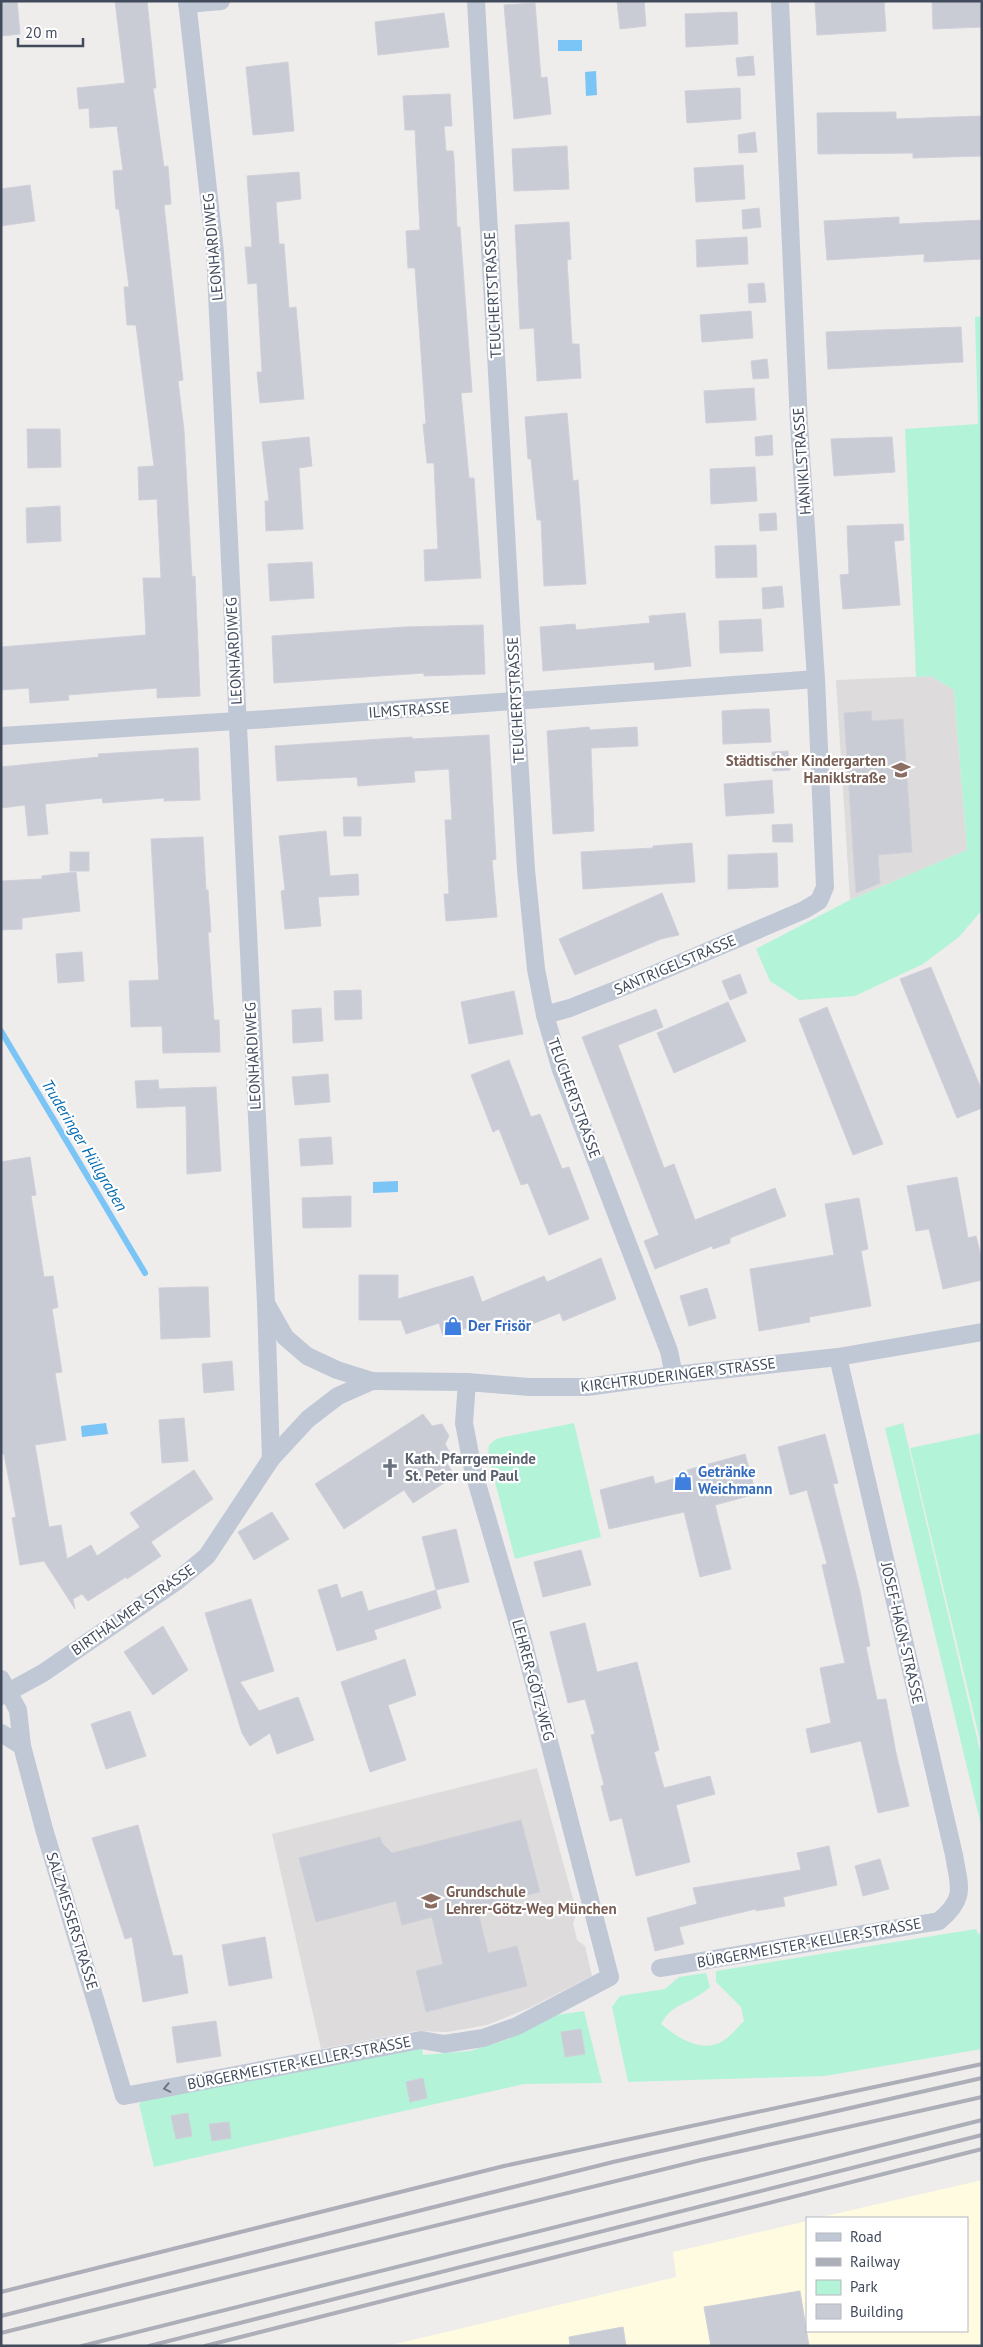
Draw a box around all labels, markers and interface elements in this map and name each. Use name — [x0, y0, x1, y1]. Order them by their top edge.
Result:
scale bar — [18, 15, 82, 47]
text: 20 m — [25, 23, 58, 42]
street label: LEONHARDIWEG — [198, 193, 227, 302]
street label: TEUCHERTSTRASSE — [480, 231, 505, 359]
street label: HANIKLSTRASSE — [788, 407, 815, 515]
street label: LEONHARDIWEG — [221, 597, 246, 705]
street label: TEUCHERTSTRASSE — [503, 636, 528, 764]
street label: ILMSTRASSE — [368, 697, 450, 722]
place label: Städtischer Kindergarten Haniklstraße — [726, 751, 886, 787]
school or university icon: Städtischer Kindergarten Haniklstraße — [890, 759, 912, 781]
street label: SANTRIGELSTRASSE — [611, 930, 739, 999]
street label: LEONHARDIWEG — [240, 1002, 265, 1110]
street label: TEUCHERTSTRASSE — [544, 1035, 605, 1161]
water label: Truderinger Hüllgraben — [38, 1075, 132, 1215]
shop icon: Der Frisör — [442, 1315, 464, 1337]
place label: Der Frisör — [468, 1316, 532, 1335]
street label: KIRCHTRUDERINGER STRASSE — [579, 1353, 777, 1396]
place label: Kath. Pfarrgemeinde St. Peter und Paul — [405, 1449, 536, 1485]
church icon: Kath. Pfarrgemeinde St. Peter und Paul — [379, 1457, 401, 1479]
place label: Getränke Weichmann — [698, 1462, 772, 1498]
shop icon: Getränke Weichmann — [672, 1470, 694, 1492]
street label: JOSEF-HAGN-STRASSE — [877, 1559, 928, 1705]
street label: BIRTHÄLMER STRASSE — [67, 1560, 198, 1659]
street label: LEHRER-GÖTZ-WEG — [508, 1617, 559, 1743]
street label: SALZMESSERSTRASSE — [43, 1850, 102, 1992]
place label: Grundschule Lehrer-Götz-Weg München — [446, 1882, 617, 1918]
school or university icon: Grundschule Lehrer-Götz-Weg München — [420, 1890, 442, 1912]
street label: BÜRGERMEISTER-KELLER-STRASSE — [695, 1913, 922, 1972]
street label: BÜRGERMEISTER-KELLER-STRASSE — [186, 2031, 412, 2094]
one-way arrow — [162, 2082, 171, 2092]
legend — [806, 2217, 968, 2332]
text: Road — [850, 2227, 882, 2246]
text: Railway — [850, 2252, 900, 2271]
text: Park — [850, 2277, 878, 2296]
text: Building — [850, 2302, 904, 2321]

